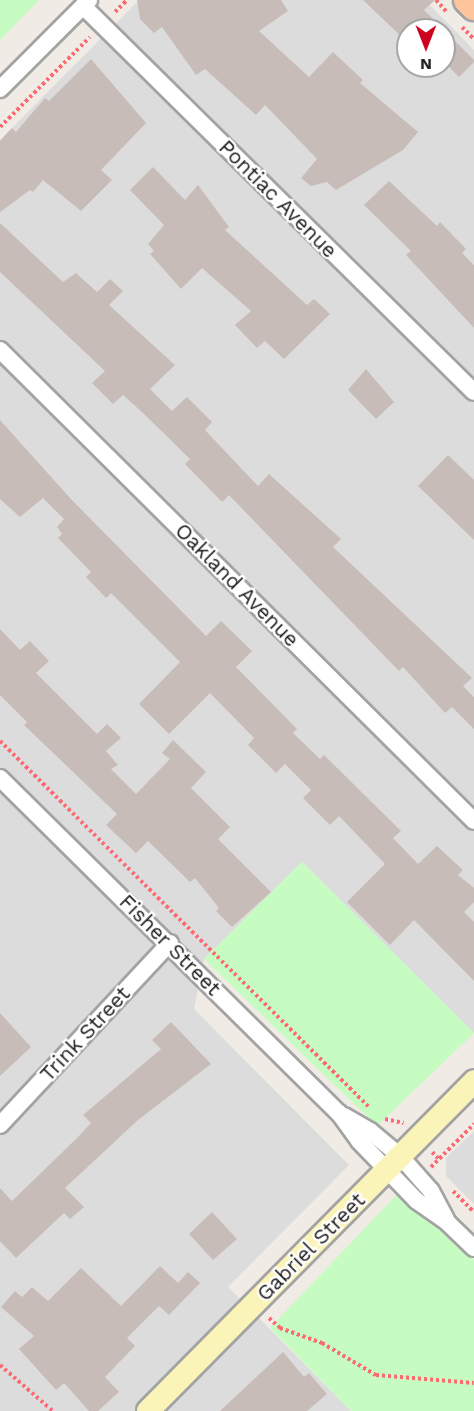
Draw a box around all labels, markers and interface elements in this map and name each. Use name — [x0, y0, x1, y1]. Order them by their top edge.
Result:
north arrow — [396, 18, 456, 78]
text: N — [420, 55, 432, 74]
street label: Pontiac Avenue — [213, 134, 343, 264]
street label: Oakland Avenue — [170, 518, 304, 652]
street label: Fisher Street — [114, 889, 226, 1001]
street label: Trink Street — [35, 981, 135, 1087]
street label: Gabriel Street — [251, 1187, 371, 1307]

